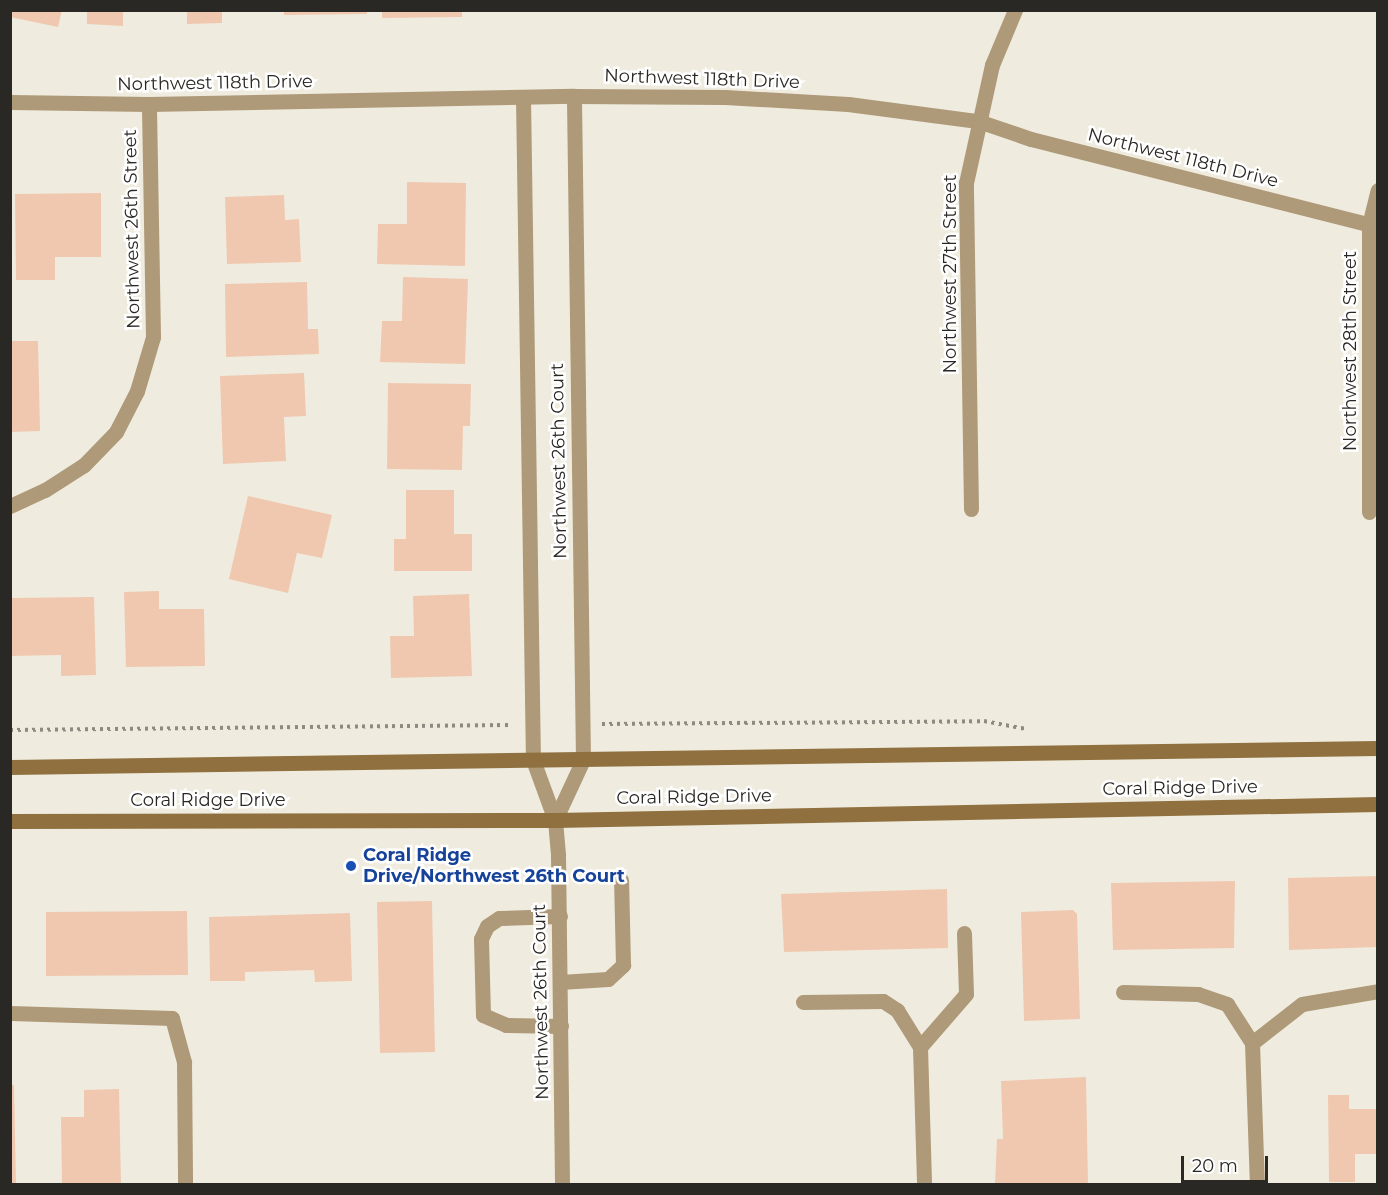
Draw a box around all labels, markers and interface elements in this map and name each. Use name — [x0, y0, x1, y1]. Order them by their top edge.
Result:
street label: Northwest 118th Drive — [604, 65, 800, 93]
street label: Northwest 118th Drive — [117, 70, 313, 96]
street label: Northwest 118th Drive — [1085, 124, 1281, 192]
street label: Northwest 26th Street — [119, 129, 145, 329]
street label: Northwest 27th Street — [939, 174, 961, 374]
street label: Northwest 28th Street — [1339, 251, 1361, 451]
street label: Northwest 26th Court — [546, 363, 572, 559]
street label: Coral Ridge Drive — [1102, 776, 1258, 800]
street label: Coral Ridge Drive — [616, 785, 772, 809]
street label: Coral Ridge Drive — [130, 789, 286, 811]
place label: Coral Ridge Drive/Northwest 26th Court — [363, 845, 625, 888]
marker: Coral Ridge Drive/Northwest 26th Court — [344, 859, 358, 873]
street label: Northwest 26th Court — [528, 904, 554, 1100]
scale bar — [1184, 1144, 1271, 1182]
text: 20 m — [1192, 1155, 1238, 1177]

